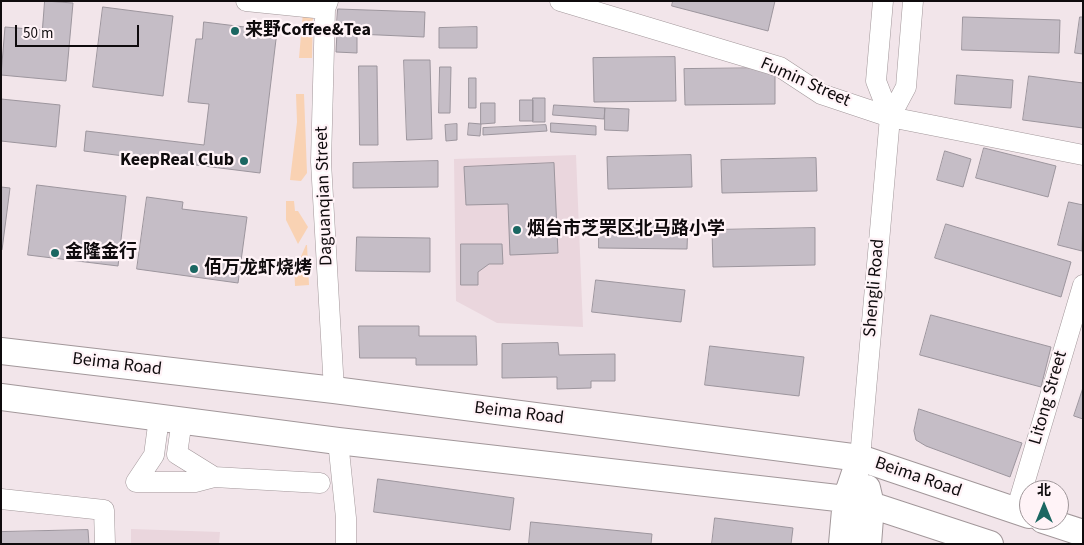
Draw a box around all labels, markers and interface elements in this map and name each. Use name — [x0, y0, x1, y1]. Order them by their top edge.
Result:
scale bar — [18, 15, 141, 47]
place label: 来野Coffee&Tea — [245, 20, 371, 42]
text: 50 m — [23, 23, 53, 44]
marker: 来野Coffee&Tea — [229, 25, 241, 37]
street label: Fumin Street — [757, 54, 853, 112]
street label: Daguanqian Street — [312, 126, 338, 266]
place label: KeepReal Club — [120, 150, 234, 172]
marker: KeepReal Club — [238, 155, 250, 167]
place label: 烟台市芝罘区北马路小学 — [527, 219, 725, 241]
marker: 烟台市芝罘区北马路小学 — [511, 224, 523, 236]
street label: Shengli Road — [860, 238, 890, 338]
place label: 金隆金行 — [65, 242, 137, 264]
marker: 金隆金行 — [49, 247, 61, 259]
place label: 佰万龙虾烧烤 — [204, 258, 312, 280]
marker: 佰万龙虾烧烤 — [188, 263, 200, 275]
street label: Beima Road — [71, 349, 163, 381]
street label: Litong Street — [1025, 349, 1073, 447]
street label: Beima Road — [473, 398, 565, 430]
street label: Beima Road — [872, 453, 964, 503]
north arrow — [1019, 480, 1069, 530]
text: 北 — [1037, 481, 1051, 501]

